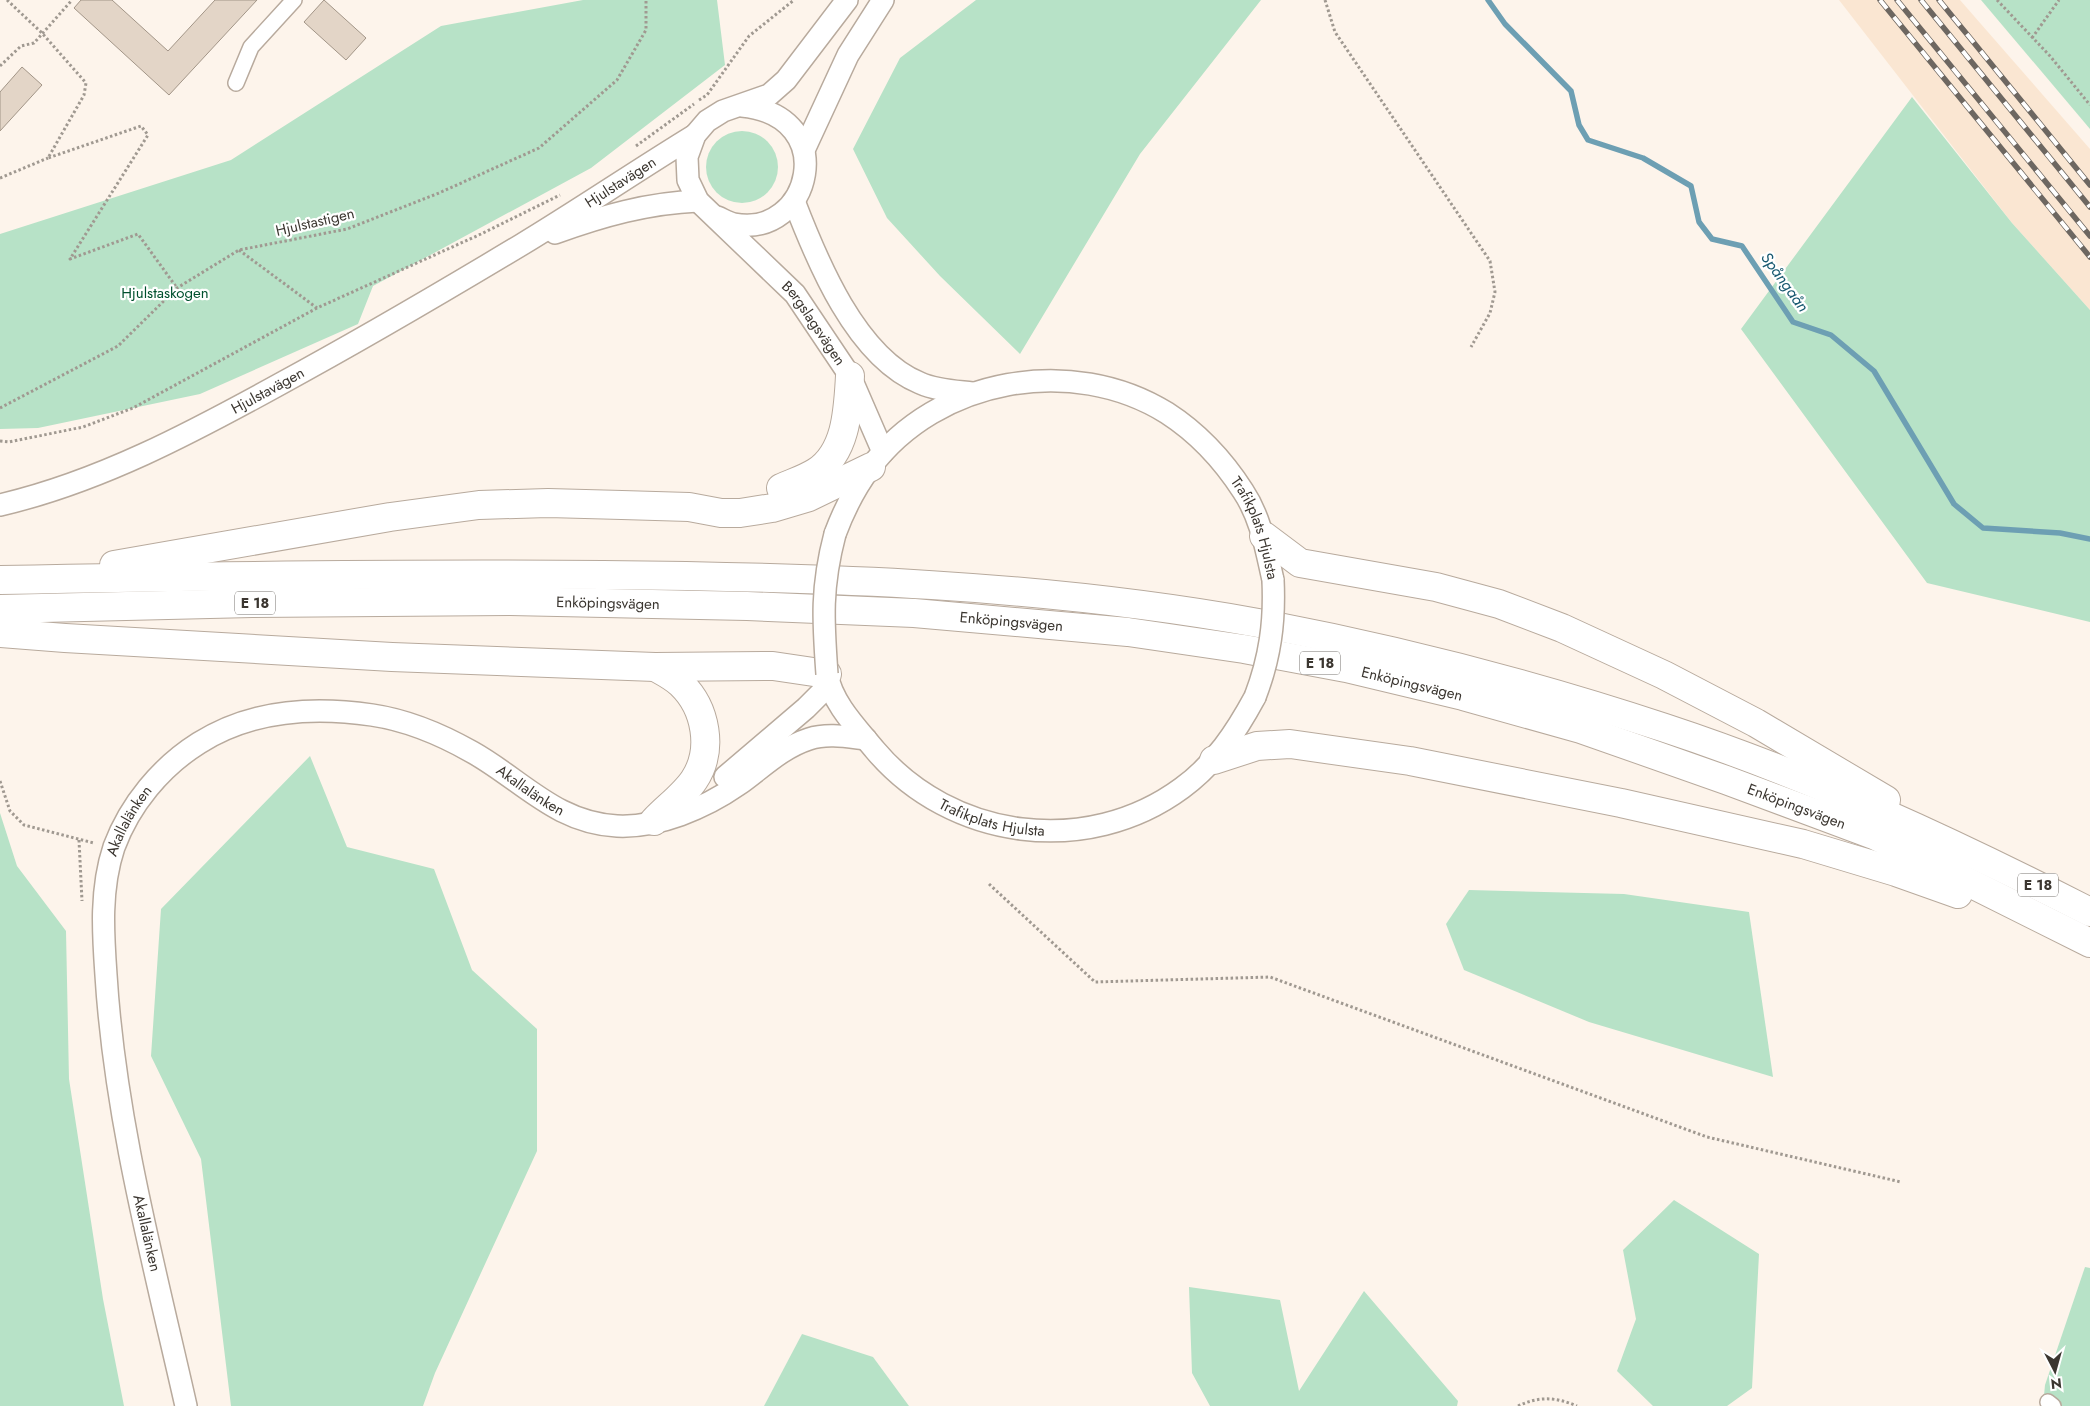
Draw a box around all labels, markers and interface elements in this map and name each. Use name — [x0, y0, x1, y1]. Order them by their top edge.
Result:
street label: Hjulstavägen — [581, 151, 660, 213]
street label: Hjulstastigen — [273, 202, 357, 242]
water label: Spångaån — [1755, 247, 1815, 317]
street label: Bergslagsvägen — [777, 276, 851, 370]
park label: Hjulstaskogen — [121, 282, 209, 304]
street label: Hjulstavägen — [227, 362, 308, 420]
street label: Trafikplats Hjulsta — [1225, 472, 1284, 582]
street label: Enköpingsvägen — [556, 591, 660, 615]
road number: E 18 — [235, 592, 275, 614]
street label: Enköpingsvägen — [959, 606, 1064, 637]
road number: E 18 — [1300, 651, 1340, 674]
street label: Enköpingsvägen — [1359, 661, 1465, 707]
street label: Akallalänken — [492, 760, 569, 822]
street label: Enköpingsvägen — [1744, 778, 1849, 835]
street label: Akallalänken — [101, 781, 157, 859]
street label: Trafikplats Hjulsta — [935, 793, 1045, 842]
road number: E 18 — [2018, 874, 2058, 896]
street label: Akallalänken — [127, 1192, 167, 1274]
north arrow — [2030, 1346, 2080, 1396]
text: N — [2050, 1373, 2063, 1394]

